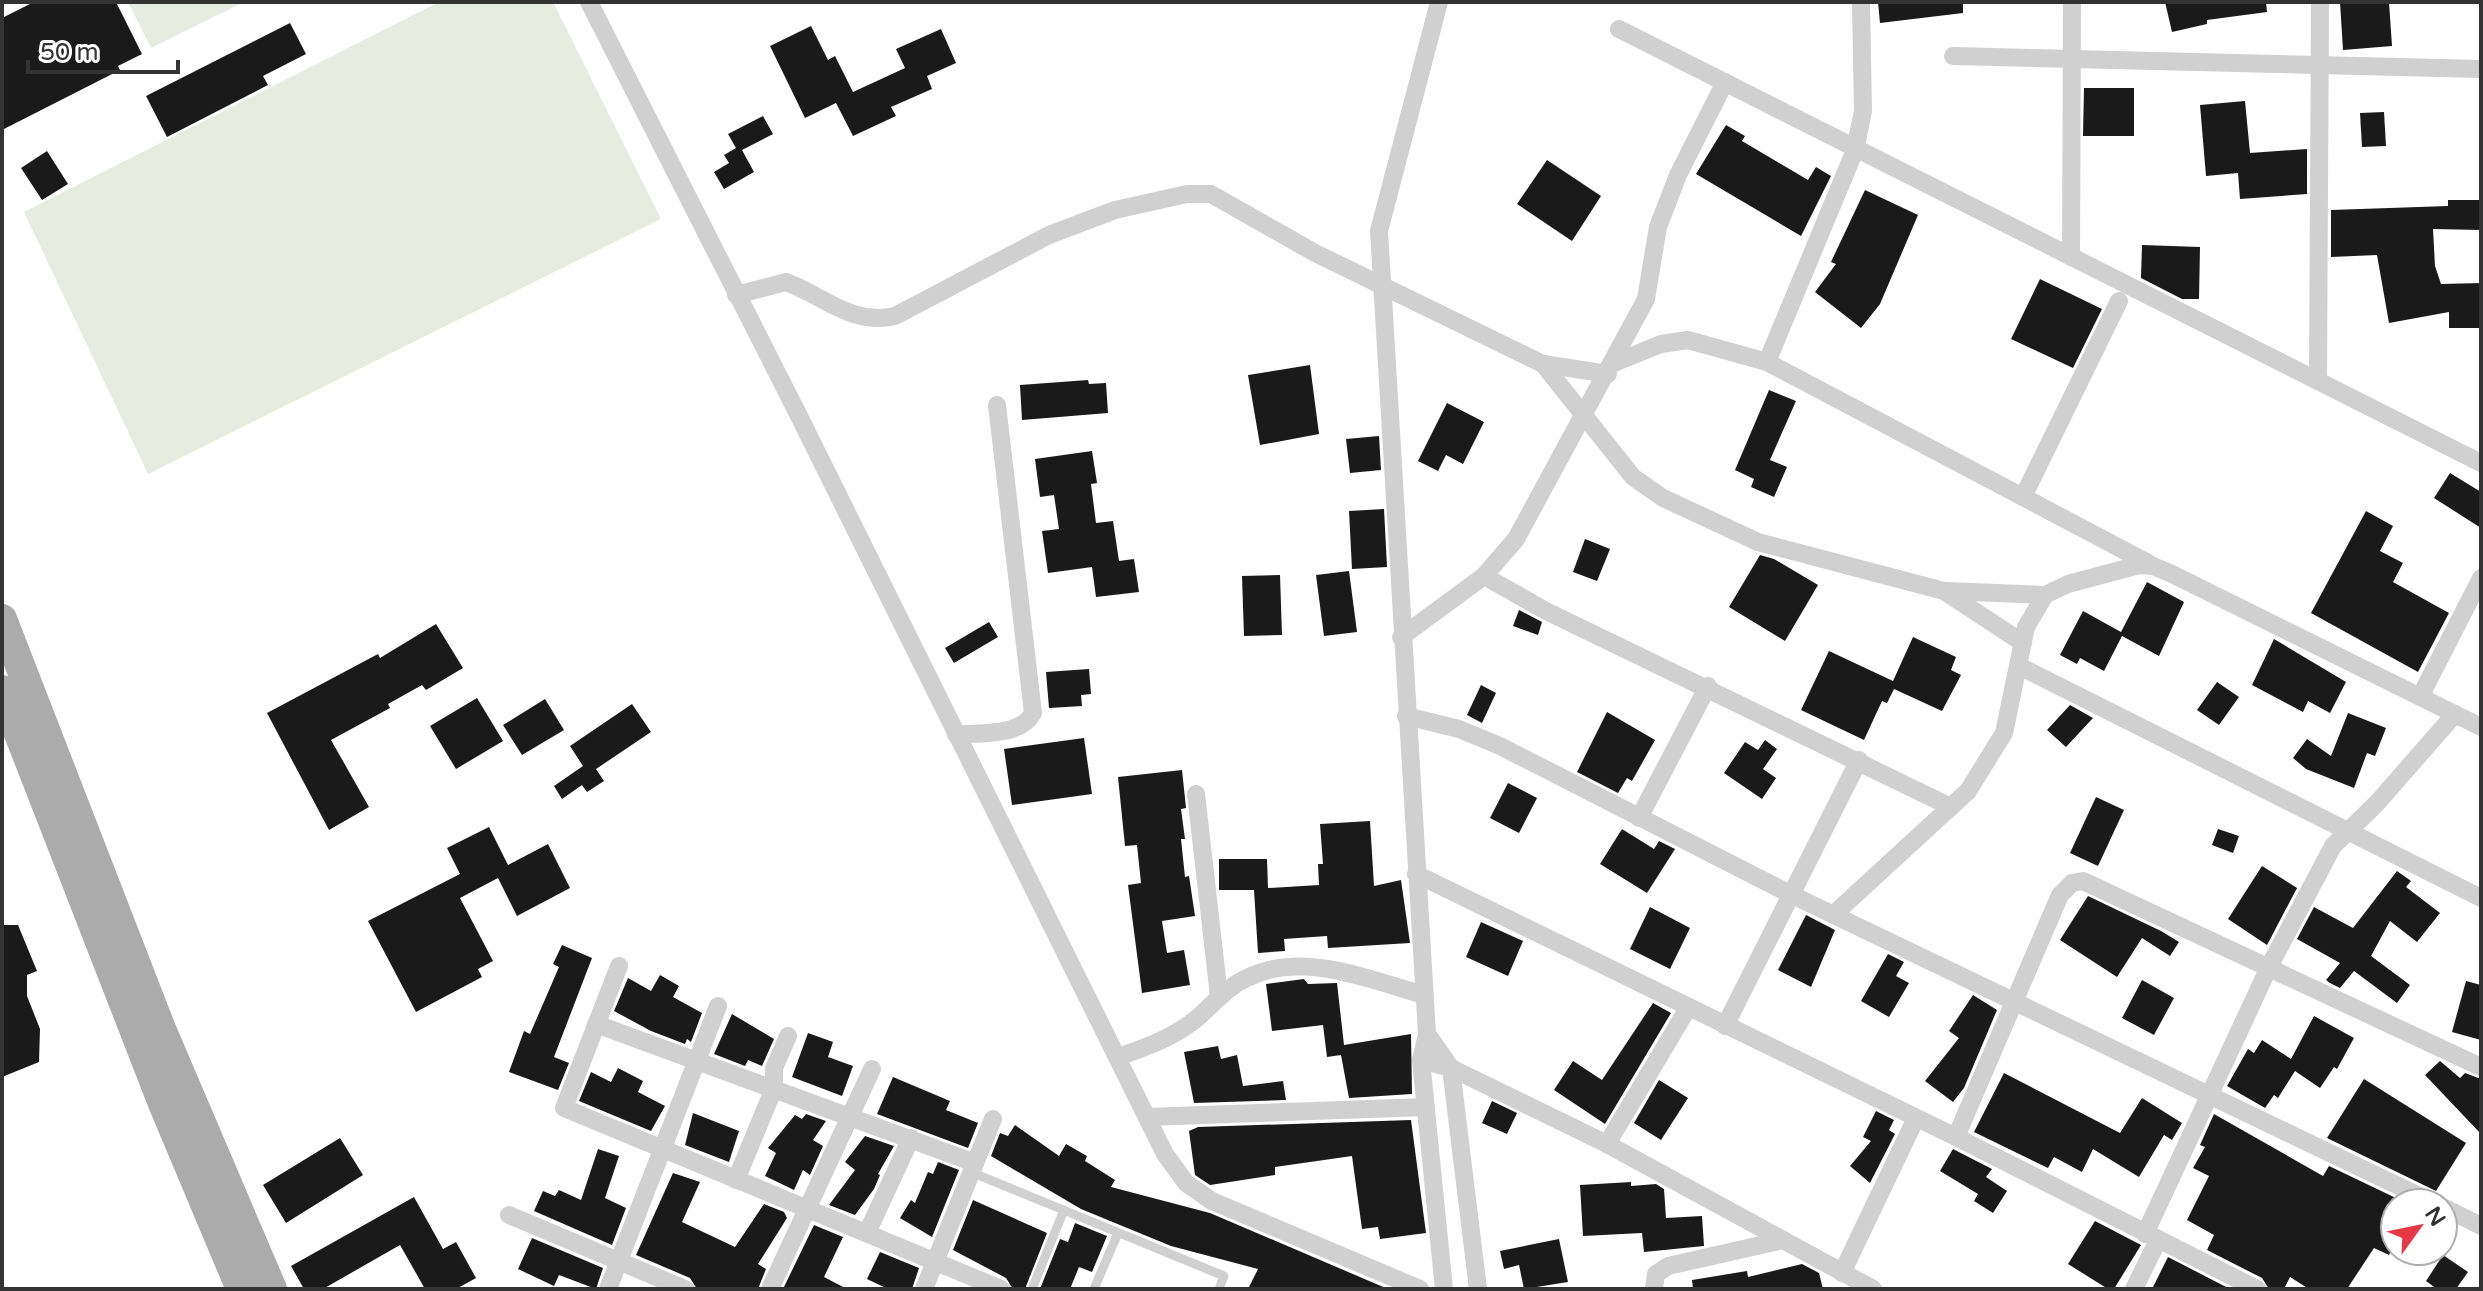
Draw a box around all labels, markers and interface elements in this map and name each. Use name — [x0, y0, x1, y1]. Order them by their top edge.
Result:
scale bar — [28, 24, 178, 74]
text: 50 m — [40, 38, 98, 67]
north arrow — [2379, 1187, 2459, 1267]
text: N — [2419, 1202, 2451, 1231]

